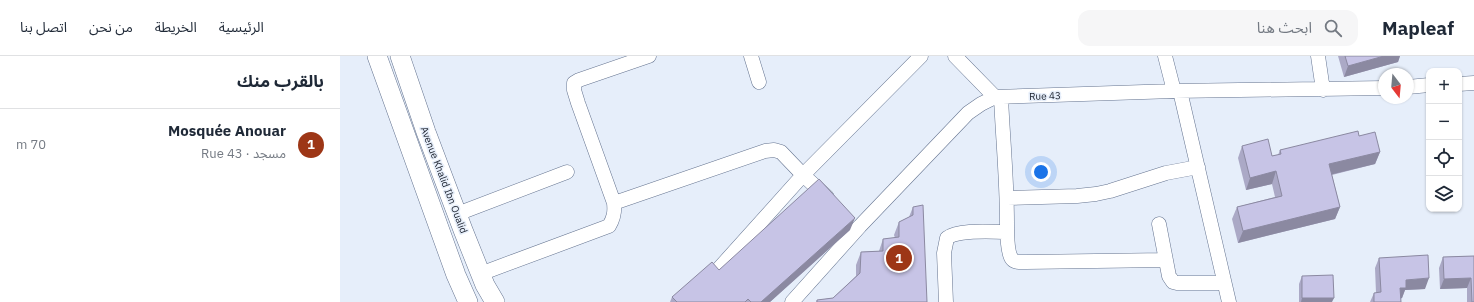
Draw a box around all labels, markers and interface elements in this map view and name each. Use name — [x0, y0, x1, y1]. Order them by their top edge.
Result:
search box — [1078, 10, 1358, 46]
text: Mapleaf — [1382, 16, 1454, 40]
icon: search — [1322, 17, 1344, 39]
text: اتصل بنا — [20, 18, 67, 36]
text: من نحن — [89, 18, 133, 36]
text: الخريطة — [155, 18, 197, 36]
text: الرئيسية — [219, 18, 264, 36]
text: ابحث هنا — [1257, 18, 1312, 37]
north arrow — [1378, 68, 1414, 104]
map controls — [1426, 68, 1462, 212]
button: + — [1426, 68, 1462, 104]
text: بالقرب منك — [237, 70, 324, 92]
street label: Rue 43 — [1029, 89, 1061, 103]
button: − — [1426, 104, 1462, 140]
text: Mosquée Anouar — [168, 121, 286, 140]
street label: Avenue Khalid Ibn Oualid — [418, 125, 470, 235]
text: 70 m — [16, 136, 46, 153]
text: 1 — [307, 136, 315, 153]
button: locate — [1426, 140, 1462, 176]
text: مسجد · Rue 43 — [201, 145, 286, 162]
your location — [1031, 162, 1051, 182]
button: layers — [1426, 176, 1462, 212]
pin: 1 — [886, 243, 912, 273]

